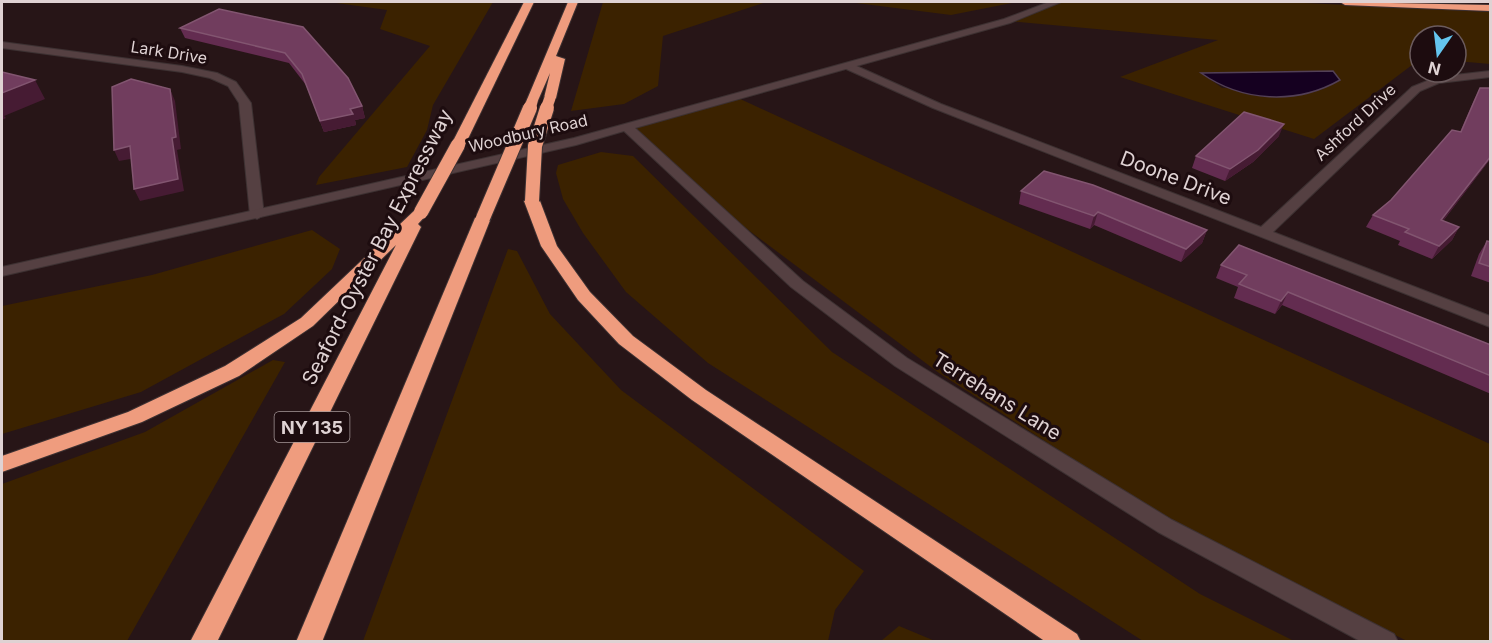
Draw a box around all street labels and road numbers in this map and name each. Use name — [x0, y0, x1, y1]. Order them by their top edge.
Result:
street label: Lark Drive — [129, 36, 209, 68]
street label: Ashford Drive — [1310, 79, 1400, 165]
street label: Seaford-Oyster Bay Expressway — [297, 105, 457, 389]
street label: Woodbury Road — [467, 110, 589, 156]
street label: Doone Drive — [1117, 146, 1235, 210]
street label: Terrehans Lane — [928, 347, 1066, 445]
road number: NY 135 — [274, 412, 350, 442]

